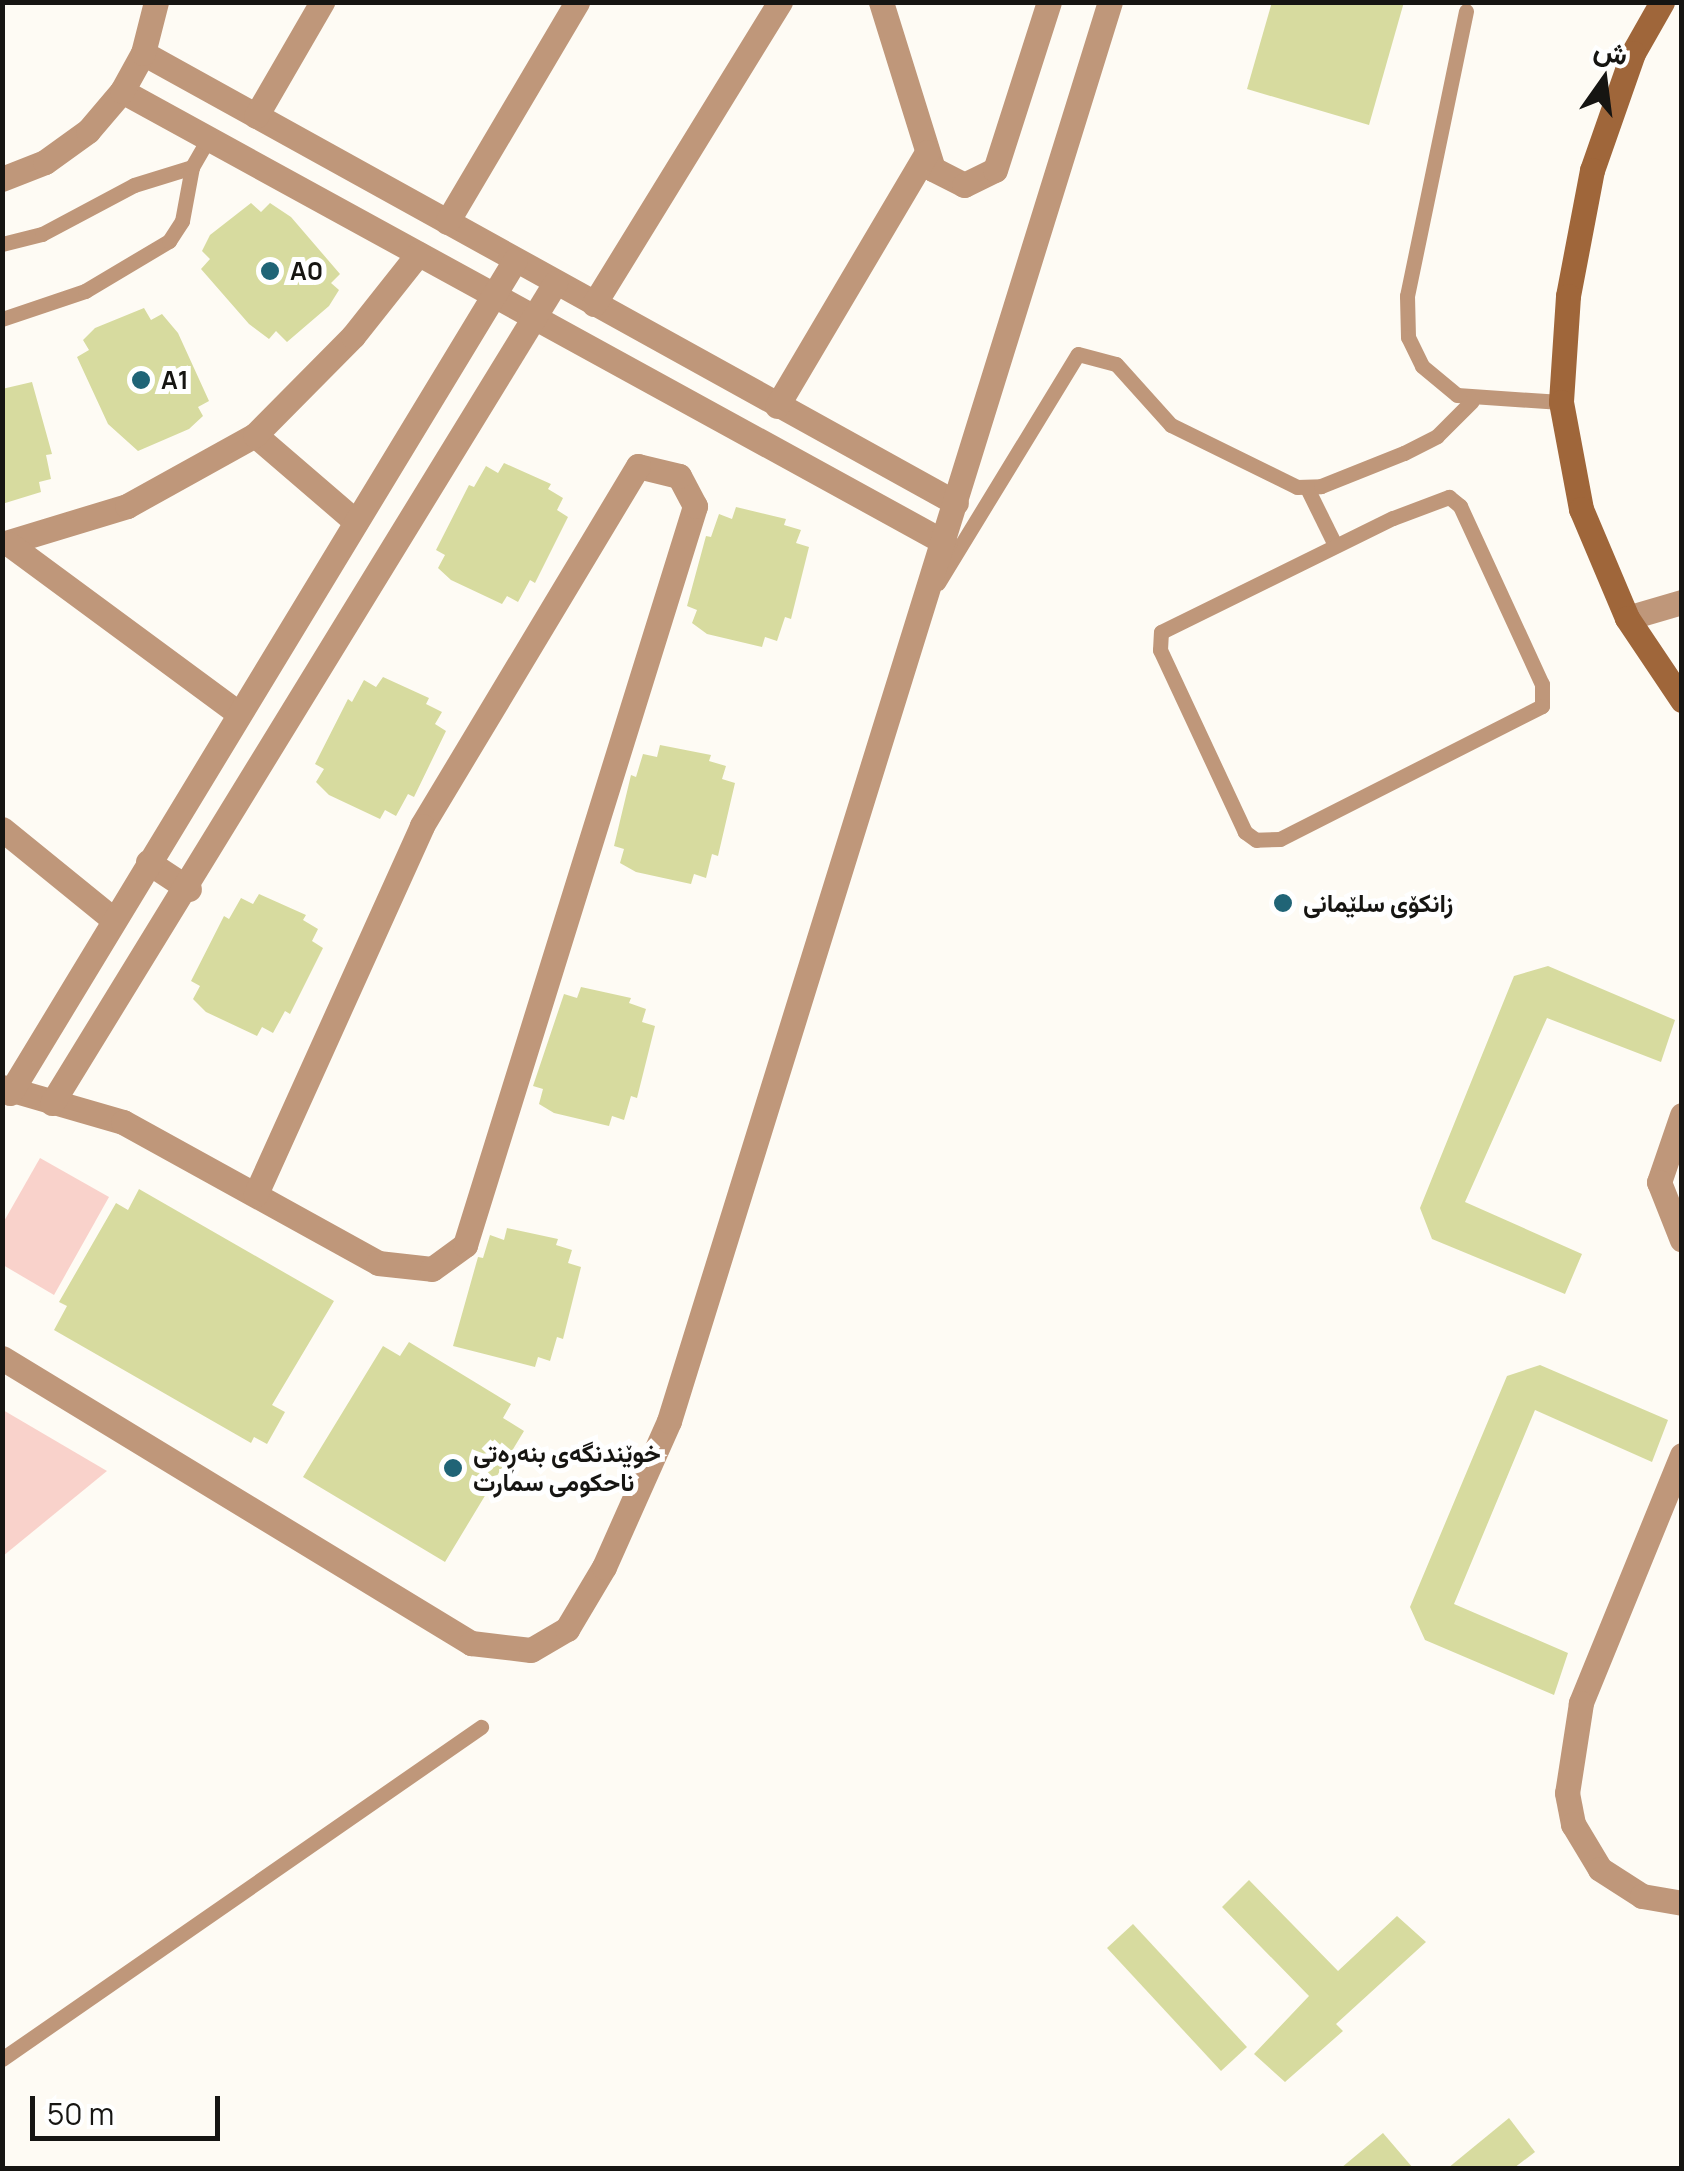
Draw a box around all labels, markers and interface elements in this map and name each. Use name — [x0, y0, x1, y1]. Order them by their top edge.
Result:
text: ش — [1590, 28, 1632, 73]
north arrow — [1554, 30, 1654, 130]
place label: A0 — [290, 256, 323, 286]
marker: A0 — [259, 260, 281, 282]
place label: A1 — [161, 365, 189, 395]
marker: A1 — [130, 369, 152, 391]
place label: زانکۆی سلێمانی — [1303, 888, 1453, 918]
marker: زانکۆی سلێمانی — [1272, 892, 1294, 914]
place label: خوێندنگەی بنەڕەتی ناحکومی سمارت — [473, 1439, 661, 1498]
marker: خوێندنگەی بنەڕەتی ناحکومی سمارت — [442, 1457, 464, 1479]
scale bar — [35, 2076, 225, 2138]
text: 50 m — [47, 2093, 114, 2134]

